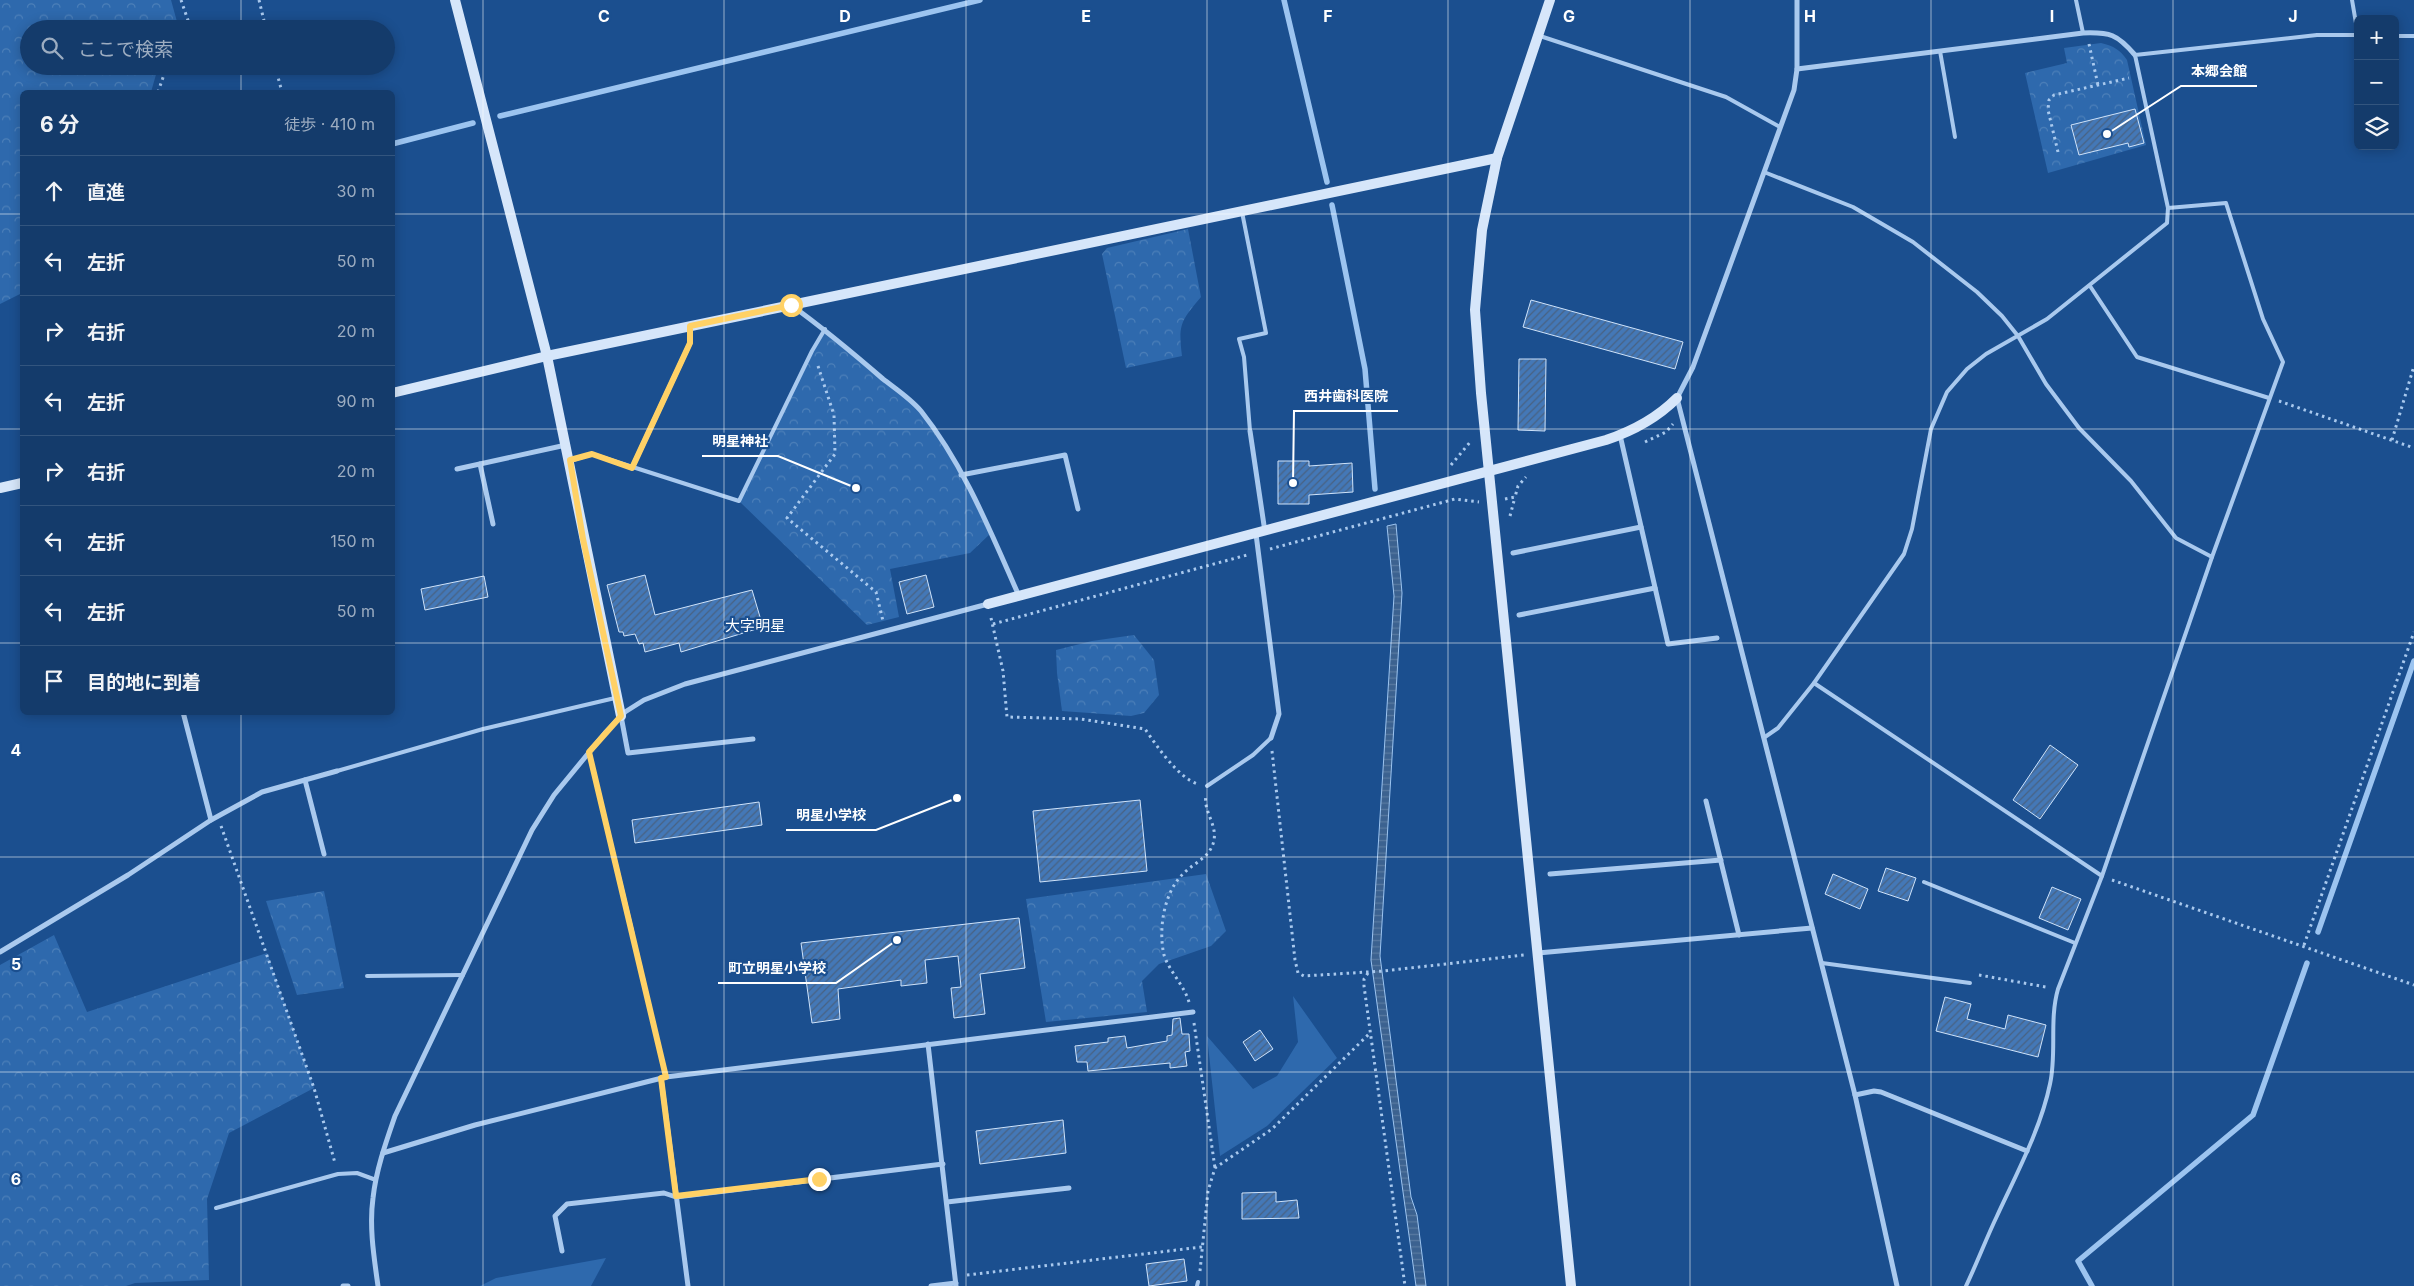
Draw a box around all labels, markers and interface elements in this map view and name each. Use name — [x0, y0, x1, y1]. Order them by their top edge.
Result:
text: C — [598, 6, 610, 26]
text: D — [839, 6, 851, 26]
text: E — [1081, 6, 1091, 26]
text: F — [1323, 6, 1333, 26]
text: G — [1563, 6, 1575, 26]
text: H — [1804, 6, 1816, 26]
text: I — [2050, 6, 2054, 26]
text: J — [2288, 6, 2298, 26]
map controls — [2354, 15, 2399, 150]
button: + — [2354, 15, 2399, 60]
search box — [20, 20, 395, 75]
icon: search — [38, 34, 66, 62]
text: ここで検索 — [78, 38, 173, 61]
callout: 本郷会館 — [2181, 57, 2257, 86]
button: − — [2354, 60, 2399, 105]
text: 本郷会館 — [2191, 62, 2247, 79]
button: layers — [2354, 105, 2399, 150]
text: 6 分 — [40, 112, 80, 137]
text: 徒歩 · 410 m — [284, 114, 375, 134]
icon: ahead — [40, 177, 68, 205]
text: 直進 — [87, 181, 125, 204]
text: 30 m — [337, 181, 375, 201]
icon: left — [40, 247, 68, 275]
text: 左折 — [87, 251, 125, 274]
text: 50 m — [337, 251, 375, 271]
route start — [780, 294, 803, 317]
icon: right — [40, 317, 68, 345]
text: 右折 — [87, 321, 125, 344]
text: 20 m — [337, 321, 375, 341]
callout: 西井歯科医院 — [1294, 382, 1398, 411]
icon: left — [40, 387, 68, 415]
text: 西井歯科医院 — [1304, 387, 1388, 404]
text: 左折 — [87, 391, 125, 414]
text: 90 m — [336, 391, 375, 411]
callout: 明星神社 — [702, 427, 778, 456]
text: 明星神社 — [712, 432, 768, 449]
icon: right — [40, 457, 68, 485]
text: 右折 — [87, 461, 125, 484]
text: 20 m — [337, 461, 375, 481]
icon: left — [40, 527, 68, 555]
text: 左折 — [87, 531, 125, 554]
text: 150 m — [330, 531, 375, 551]
icon: left — [40, 597, 68, 625]
text: 左折 — [87, 601, 125, 624]
text: 50 m — [337, 601, 375, 621]
district label: 大字明星 — [725, 616, 785, 635]
icon: arrive — [40, 667, 68, 695]
text: 目的地に到着 — [87, 671, 201, 694]
text: 4 — [11, 740, 22, 760]
callout: 明星小学校 — [786, 801, 876, 830]
text: 明星小学校 — [796, 806, 866, 823]
text: 5 — [11, 954, 21, 974]
callout: 町立明星小学校 — [718, 954, 836, 983]
text: 町立明星小学校 — [728, 959, 826, 976]
route end — [808, 1168, 831, 1191]
text: 6 — [11, 1169, 21, 1189]

